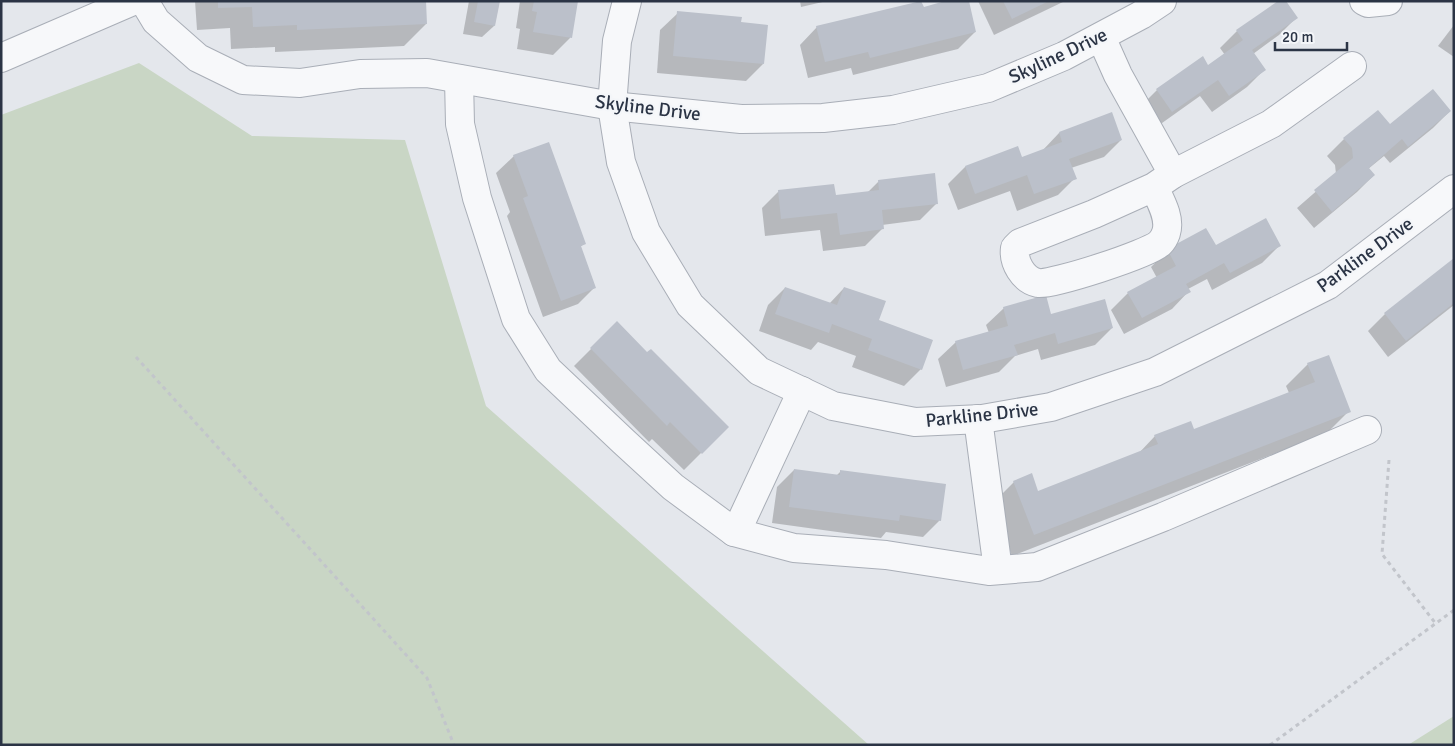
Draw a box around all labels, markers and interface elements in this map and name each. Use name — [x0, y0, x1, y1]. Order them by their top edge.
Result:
scale bar — [1275, 20, 1348, 52]
street label: Skyline Drive — [1005, 23, 1111, 89]
text: 20 m — [1282, 28, 1313, 46]
street label: Skyline Drive — [594, 90, 702, 126]
street label: Parkline Drive — [1312, 212, 1418, 298]
street label: Parkline Drive — [924, 397, 1040, 433]

